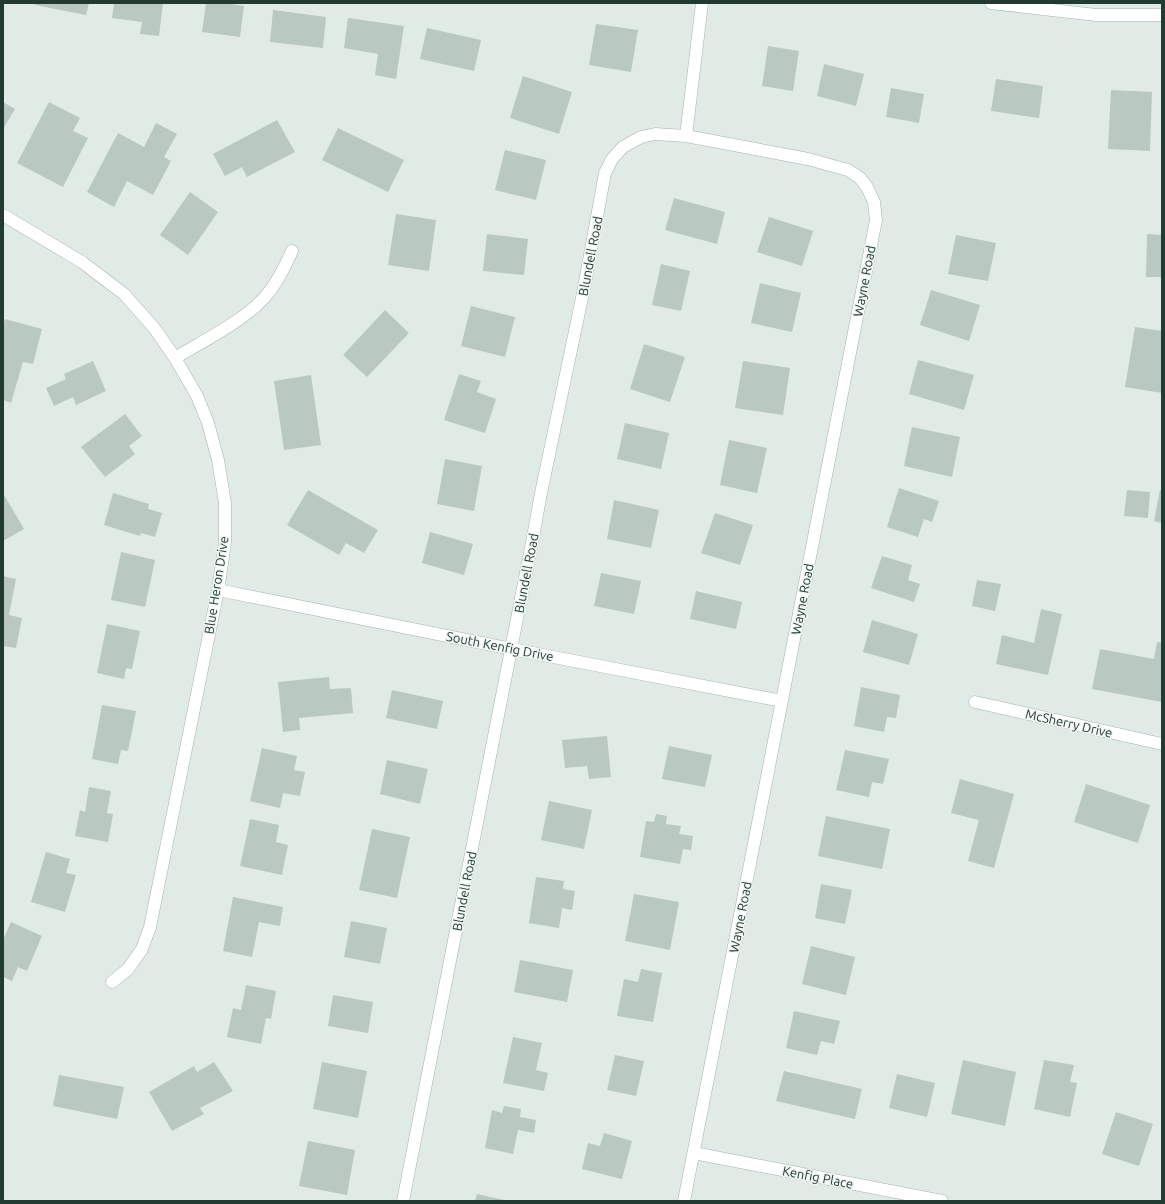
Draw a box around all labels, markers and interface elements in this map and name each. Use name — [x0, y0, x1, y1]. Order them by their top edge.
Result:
street label: Blundell Road — [575, 215, 605, 297]
street label: Wayne Road — [850, 244, 878, 318]
street label: Blundell Road — [511, 532, 541, 614]
street label: Blue Heron Drive — [201, 535, 231, 635]
street label: Wayne Road — [788, 562, 816, 636]
street label: South Kenfig Drive — [445, 629, 555, 663]
street label: McSherry Drive — [1024, 706, 1114, 740]
street label: Blundell Road — [449, 850, 479, 932]
street label: Wayne Road — [726, 880, 754, 954]
street label: Kenfig Place — [781, 1163, 855, 1191]

